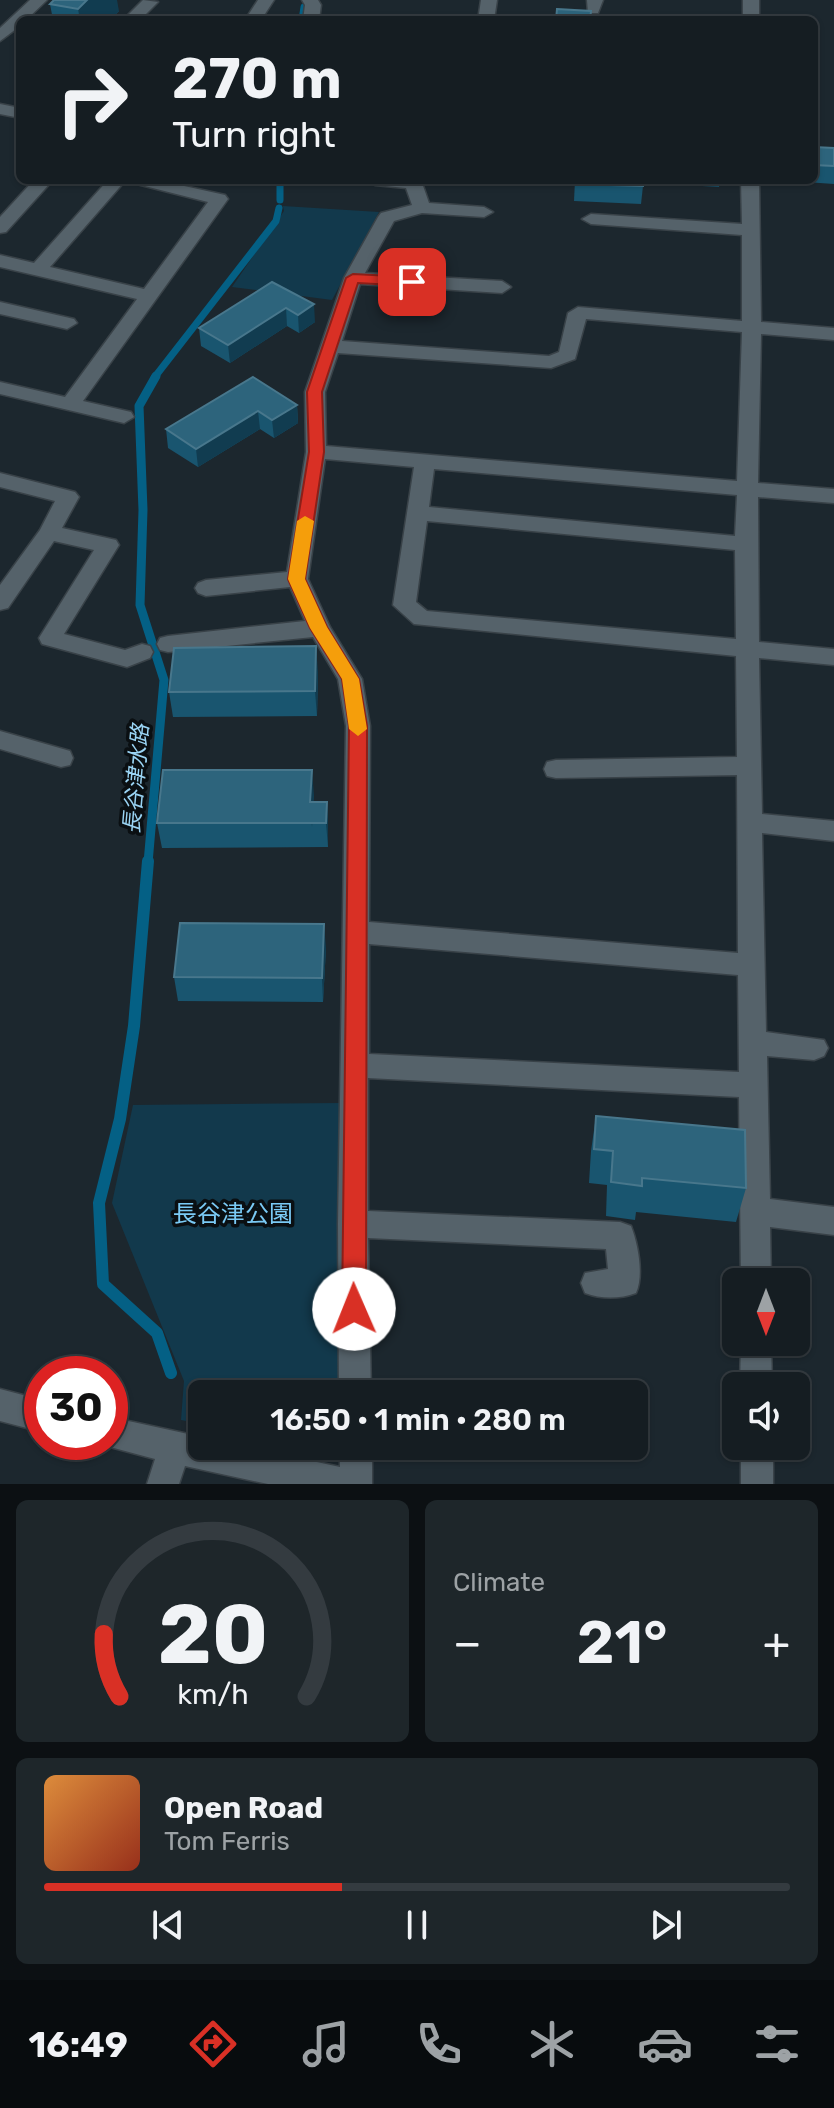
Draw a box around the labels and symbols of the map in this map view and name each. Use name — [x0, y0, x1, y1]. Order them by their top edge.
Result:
pin — [378, 248, 446, 316]
water label: 長谷津水路 — [118, 721, 154, 835]
park label: 長谷津公園 — [173, 1200, 293, 1228]
position arrow — [312, 1267, 396, 1351]
north arrow — [722, 1268, 810, 1356]
speed limit sign: 30 — [24, 1356, 128, 1460]

